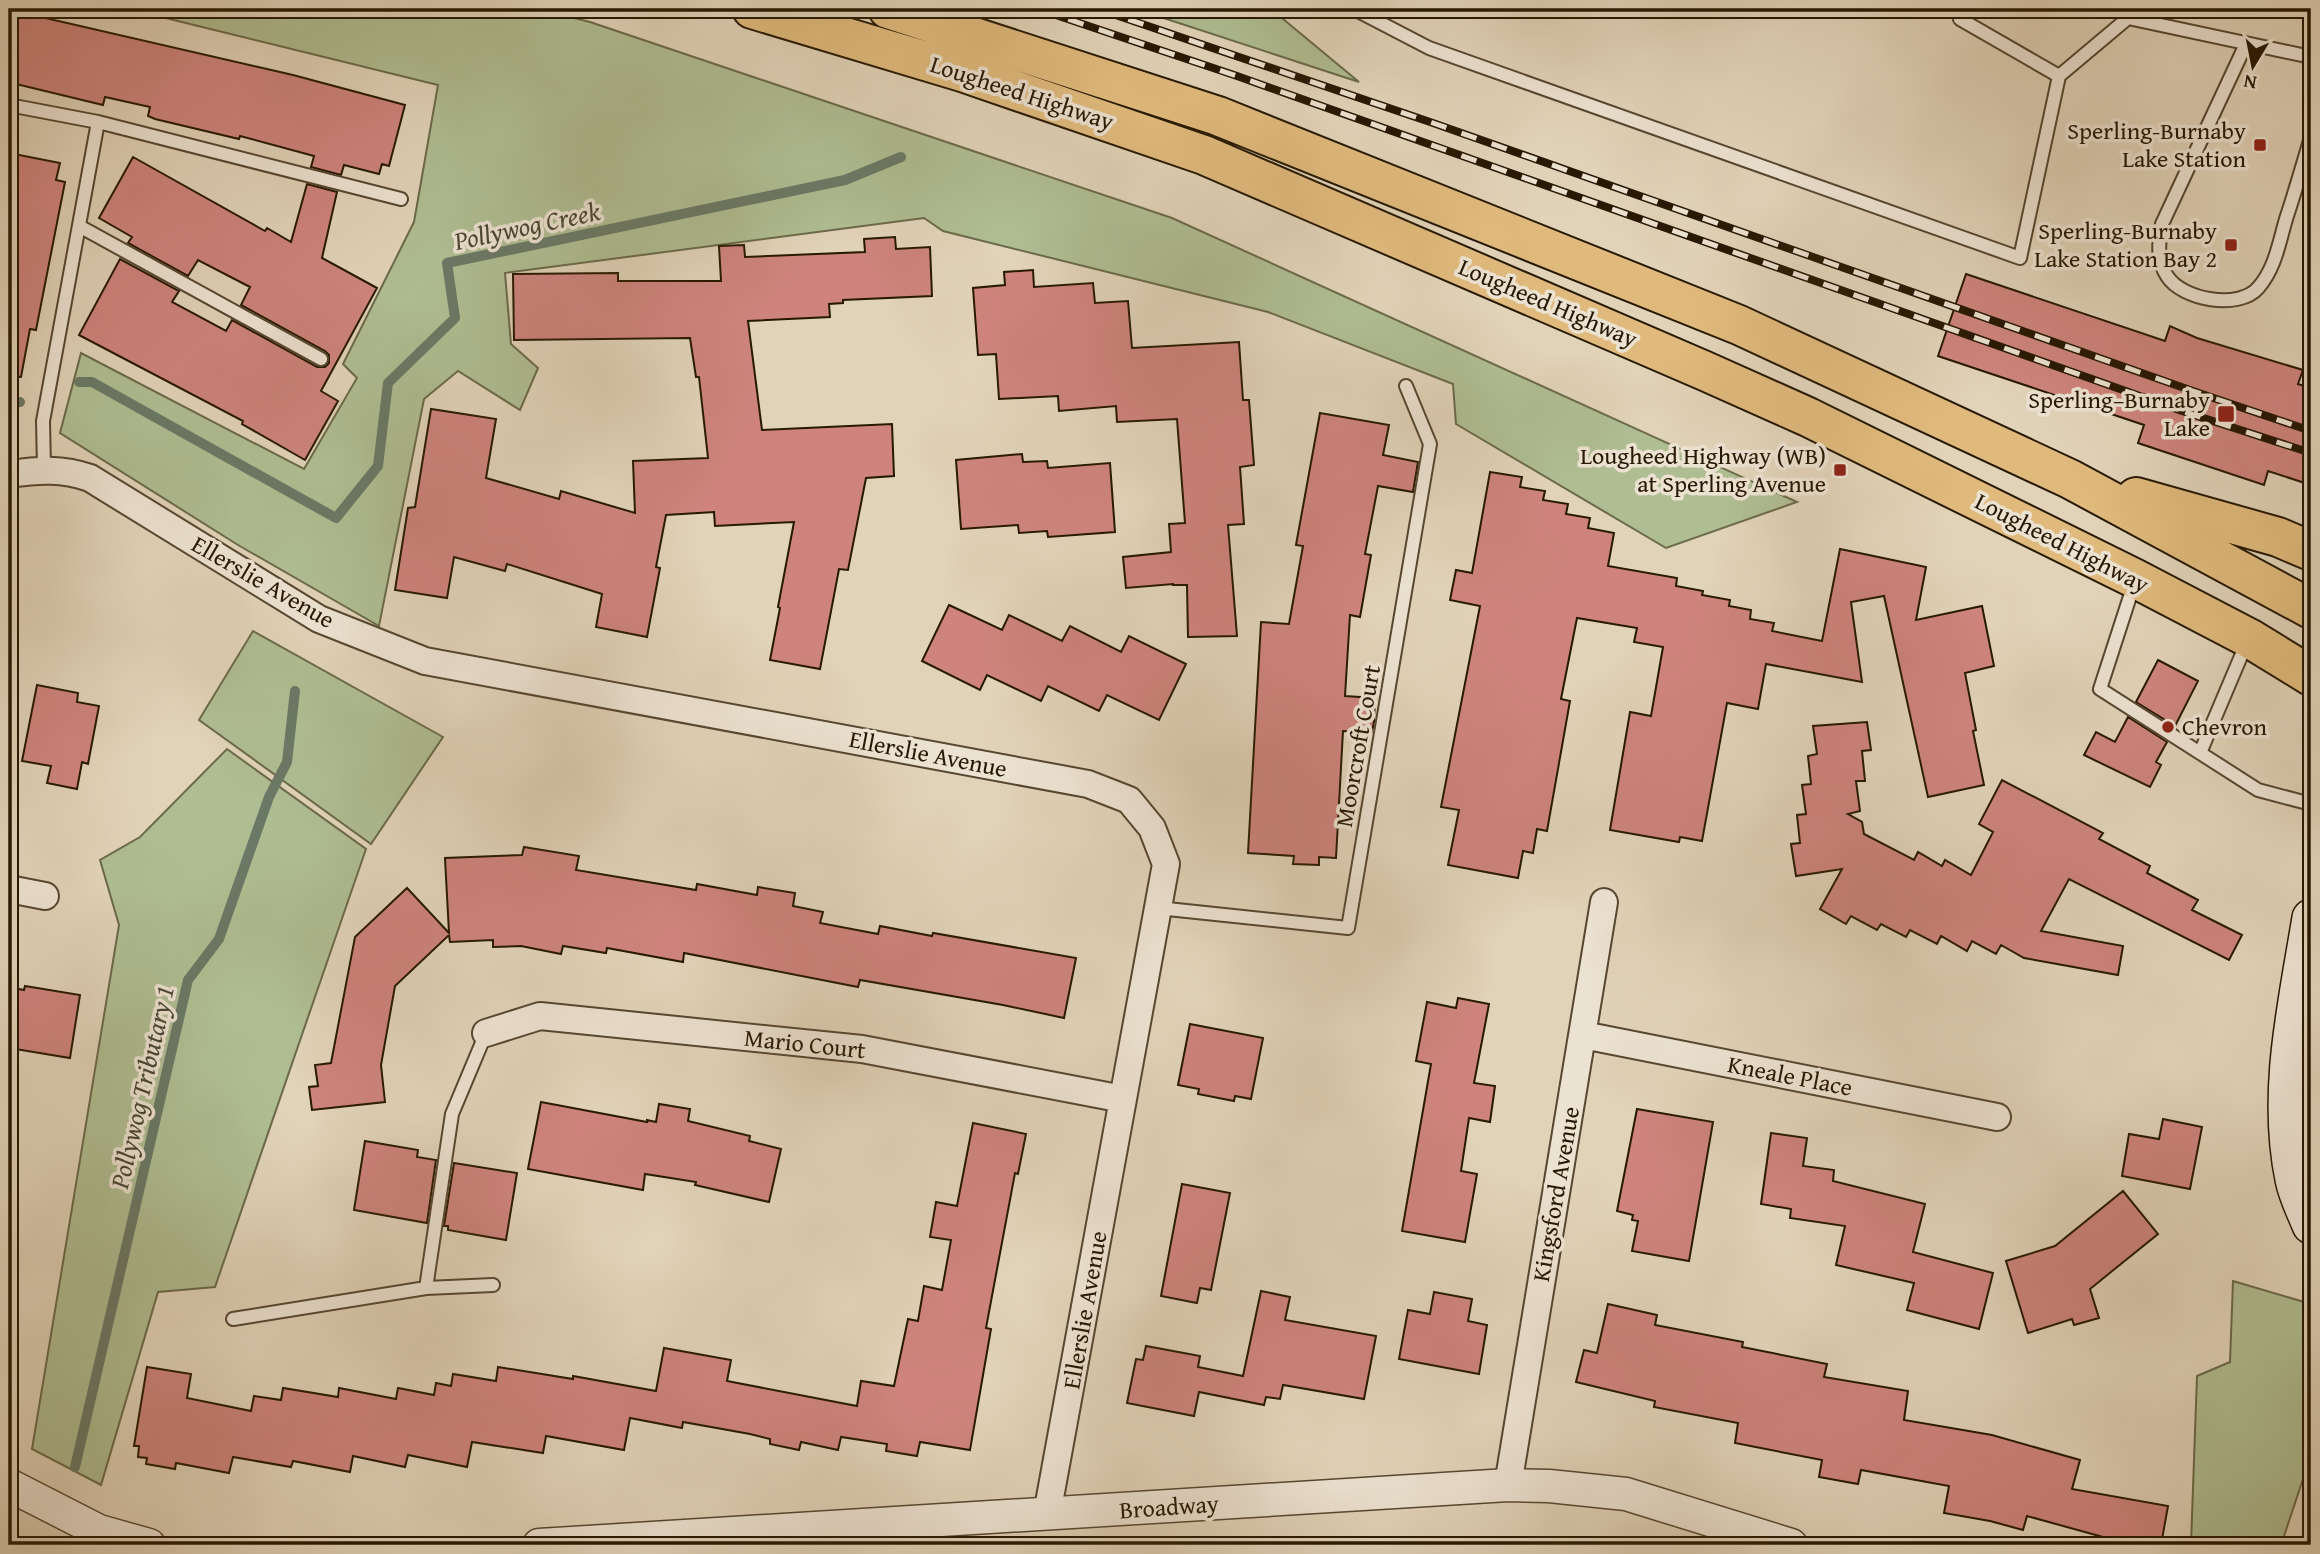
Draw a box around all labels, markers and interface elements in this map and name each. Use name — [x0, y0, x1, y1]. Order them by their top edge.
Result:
north arrow — [2218, 32, 2288, 102]
street label: Lougheed Highway — [926, 46, 1118, 139]
text: N — [2241, 68, 2259, 98]
place label: Sperling-Burnaby Lake Station — [2067, 113, 2247, 176]
marker: Sperling-Burnaby Lake Station — [2252, 137, 2268, 153]
water label: Pollywog Creek — [449, 191, 604, 260]
place label: Sperling-Burnaby Lake Station Bay 2 — [2034, 213, 2217, 276]
marker: Sperling-Burnaby Lake Station Bay 2 — [2223, 237, 2239, 253]
street label: Lougheed Highway — [1453, 249, 1643, 356]
place label: Sperling–Burnaby Lake — [2028, 382, 2210, 445]
marker: Sperling–Burnaby Lake — [2216, 404, 2236, 424]
place label: Lougheed Highway (WB) at Sperling Avenue — [1580, 438, 1826, 501]
marker: Lougheed Highway (WB) at Sperling Avenue — [1832, 462, 1848, 478]
street label: Lougheed Highway — [1969, 484, 2155, 602]
street label: Ellerslie Avenue — [185, 526, 341, 637]
street label: Moorcroft Court — [1326, 662, 1389, 830]
place label: Chevron — [2182, 709, 2268, 744]
marker: Chevron — [2160, 719, 2176, 735]
street label: Ellerslie Avenue — [846, 721, 1010, 786]
water label: Pollywog Tributary 1 — [99, 981, 184, 1193]
street label: Mario Court — [743, 1020, 868, 1067]
street label: Kneale Place — [1725, 1046, 1856, 1105]
street label: Kingsford Avenue — [1523, 1104, 1588, 1284]
street label: Ellerslie Avenue — [1053, 1228, 1116, 1392]
street label: Broadway — [1118, 1486, 1220, 1527]

